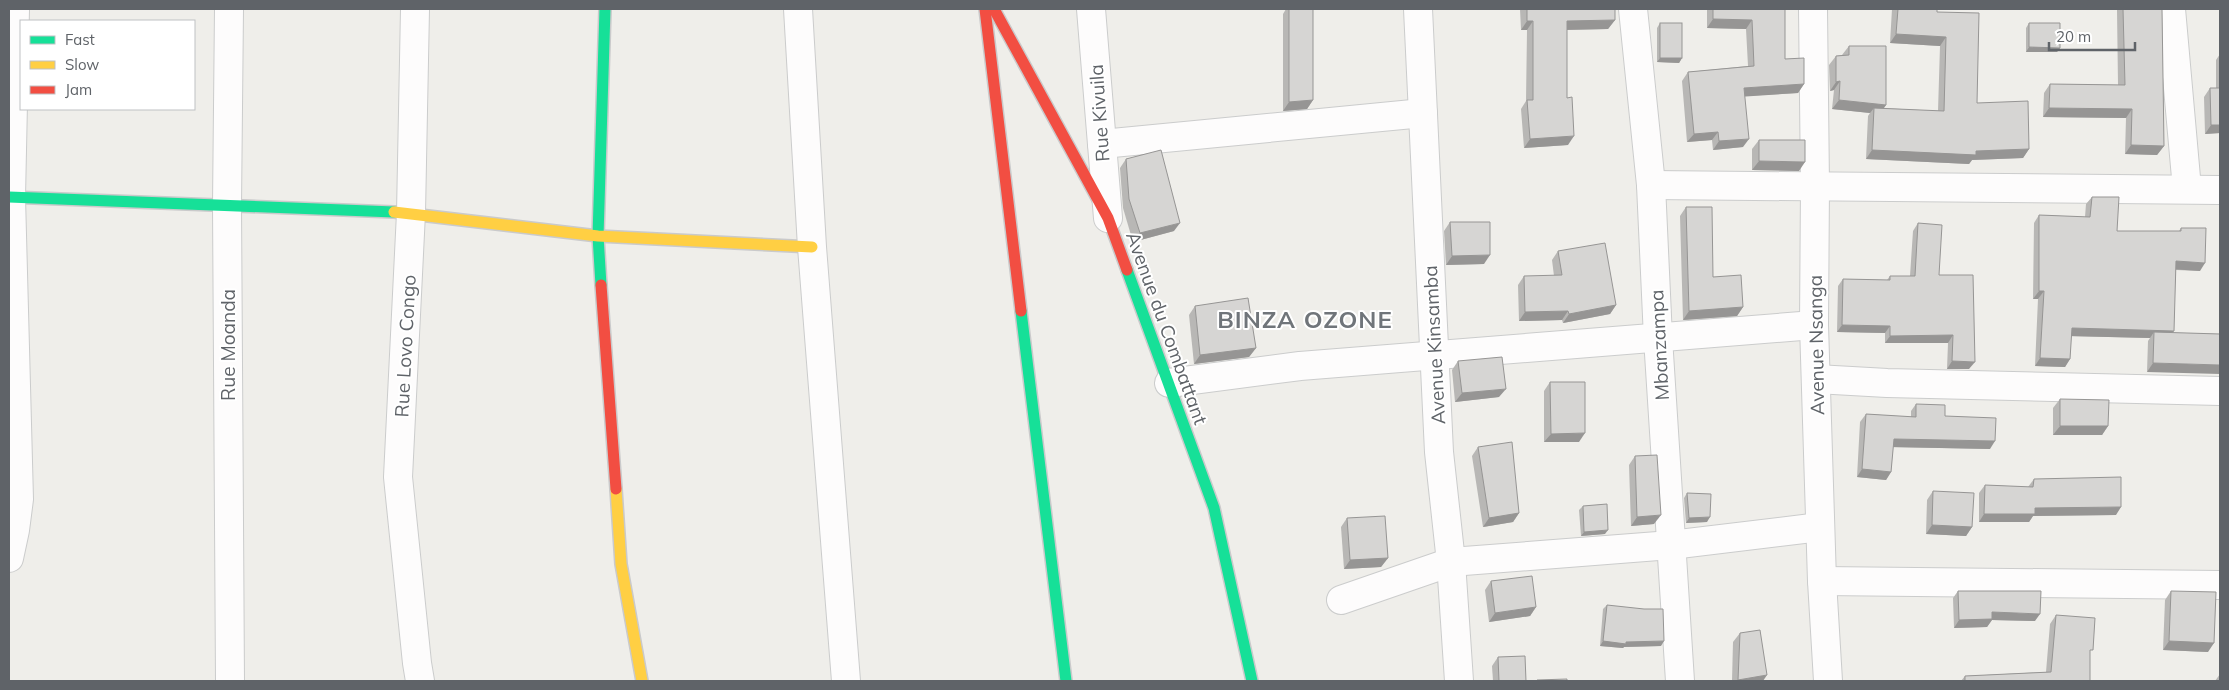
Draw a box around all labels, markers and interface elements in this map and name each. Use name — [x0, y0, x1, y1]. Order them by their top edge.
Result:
legend — [20, 20, 195, 110]
scale bar — [2049, 20, 2135, 52]
text: 20 m — [2056, 27, 2091, 46]
text: Fast — [65, 30, 95, 49]
text: Slow — [65, 55, 99, 74]
street label: Rue Kivuila — [1084, 64, 1114, 162]
text: Jam — [65, 80, 92, 99]
street label: Avenue du Combattant — [1121, 228, 1213, 428]
street label: Avenue Kinsamba — [1418, 265, 1450, 425]
street label: Rue Lovo Congo — [389, 274, 421, 418]
street label: Avenue Nsanga — [1803, 275, 1829, 415]
street label: Rue Moanda — [216, 289, 240, 401]
street label: Mbanzampa — [1644, 289, 1674, 401]
district label: BINZA OZONE — [1217, 304, 1393, 334]

